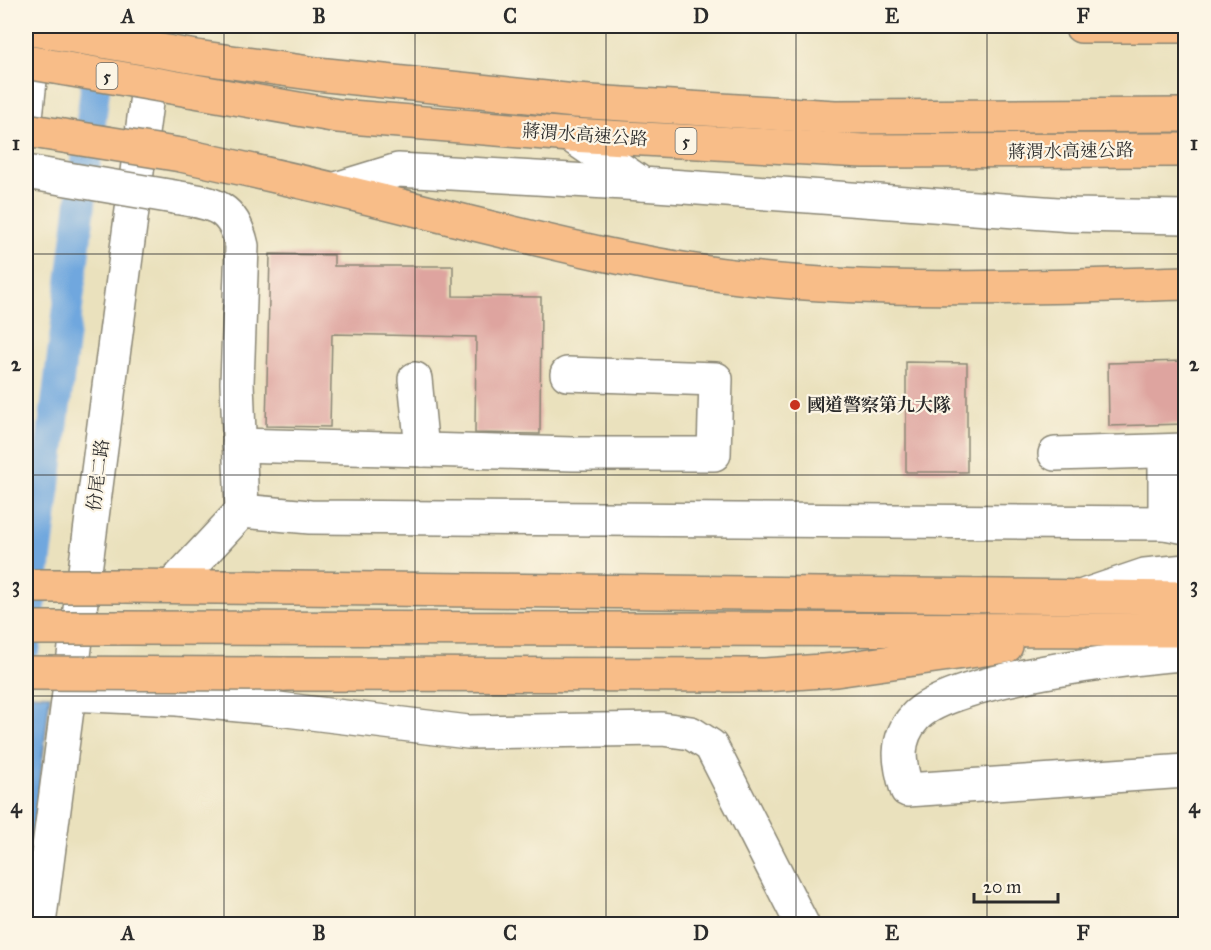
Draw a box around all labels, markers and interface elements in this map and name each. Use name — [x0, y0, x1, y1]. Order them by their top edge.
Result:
text: A — [119, 4, 135, 28]
text: B — [312, 4, 326, 28]
text: C — [503, 4, 517, 28]
text: D — [693, 4, 709, 28]
text: E — [885, 4, 900, 28]
text: F — [1076, 4, 1090, 28]
road number: 5 — [96, 63, 118, 89]
street label: 蔣渭水高速公路 — [521, 120, 649, 150]
road number: 5 — [676, 128, 696, 154]
text: 1 — [12, 131, 20, 155]
text: 1 — [1190, 131, 1198, 155]
street label: 蔣渭水高速公路 — [1008, 139, 1134, 163]
text: 2 — [11, 352, 22, 376]
text: 2 — [1189, 352, 1200, 376]
place label: 國道警察第九大隊 — [807, 394, 951, 416]
marker: 國道警察第九大隊 — [788, 398, 802, 412]
street label: 份尾二路 — [83, 438, 113, 512]
text: 3 — [12, 573, 20, 598]
text: 3 — [1190, 573, 1198, 598]
text: 4 — [10, 794, 22, 819]
text: 4 — [1188, 794, 1200, 819]
scale bar — [974, 866, 1058, 904]
text: 20 m — [983, 876, 1021, 898]
text: A — [119, 921, 135, 945]
text: B — [312, 921, 326, 945]
text: C — [503, 921, 517, 945]
text: D — [693, 921, 709, 945]
text: E — [885, 921, 900, 945]
text: F — [1076, 921, 1090, 945]

